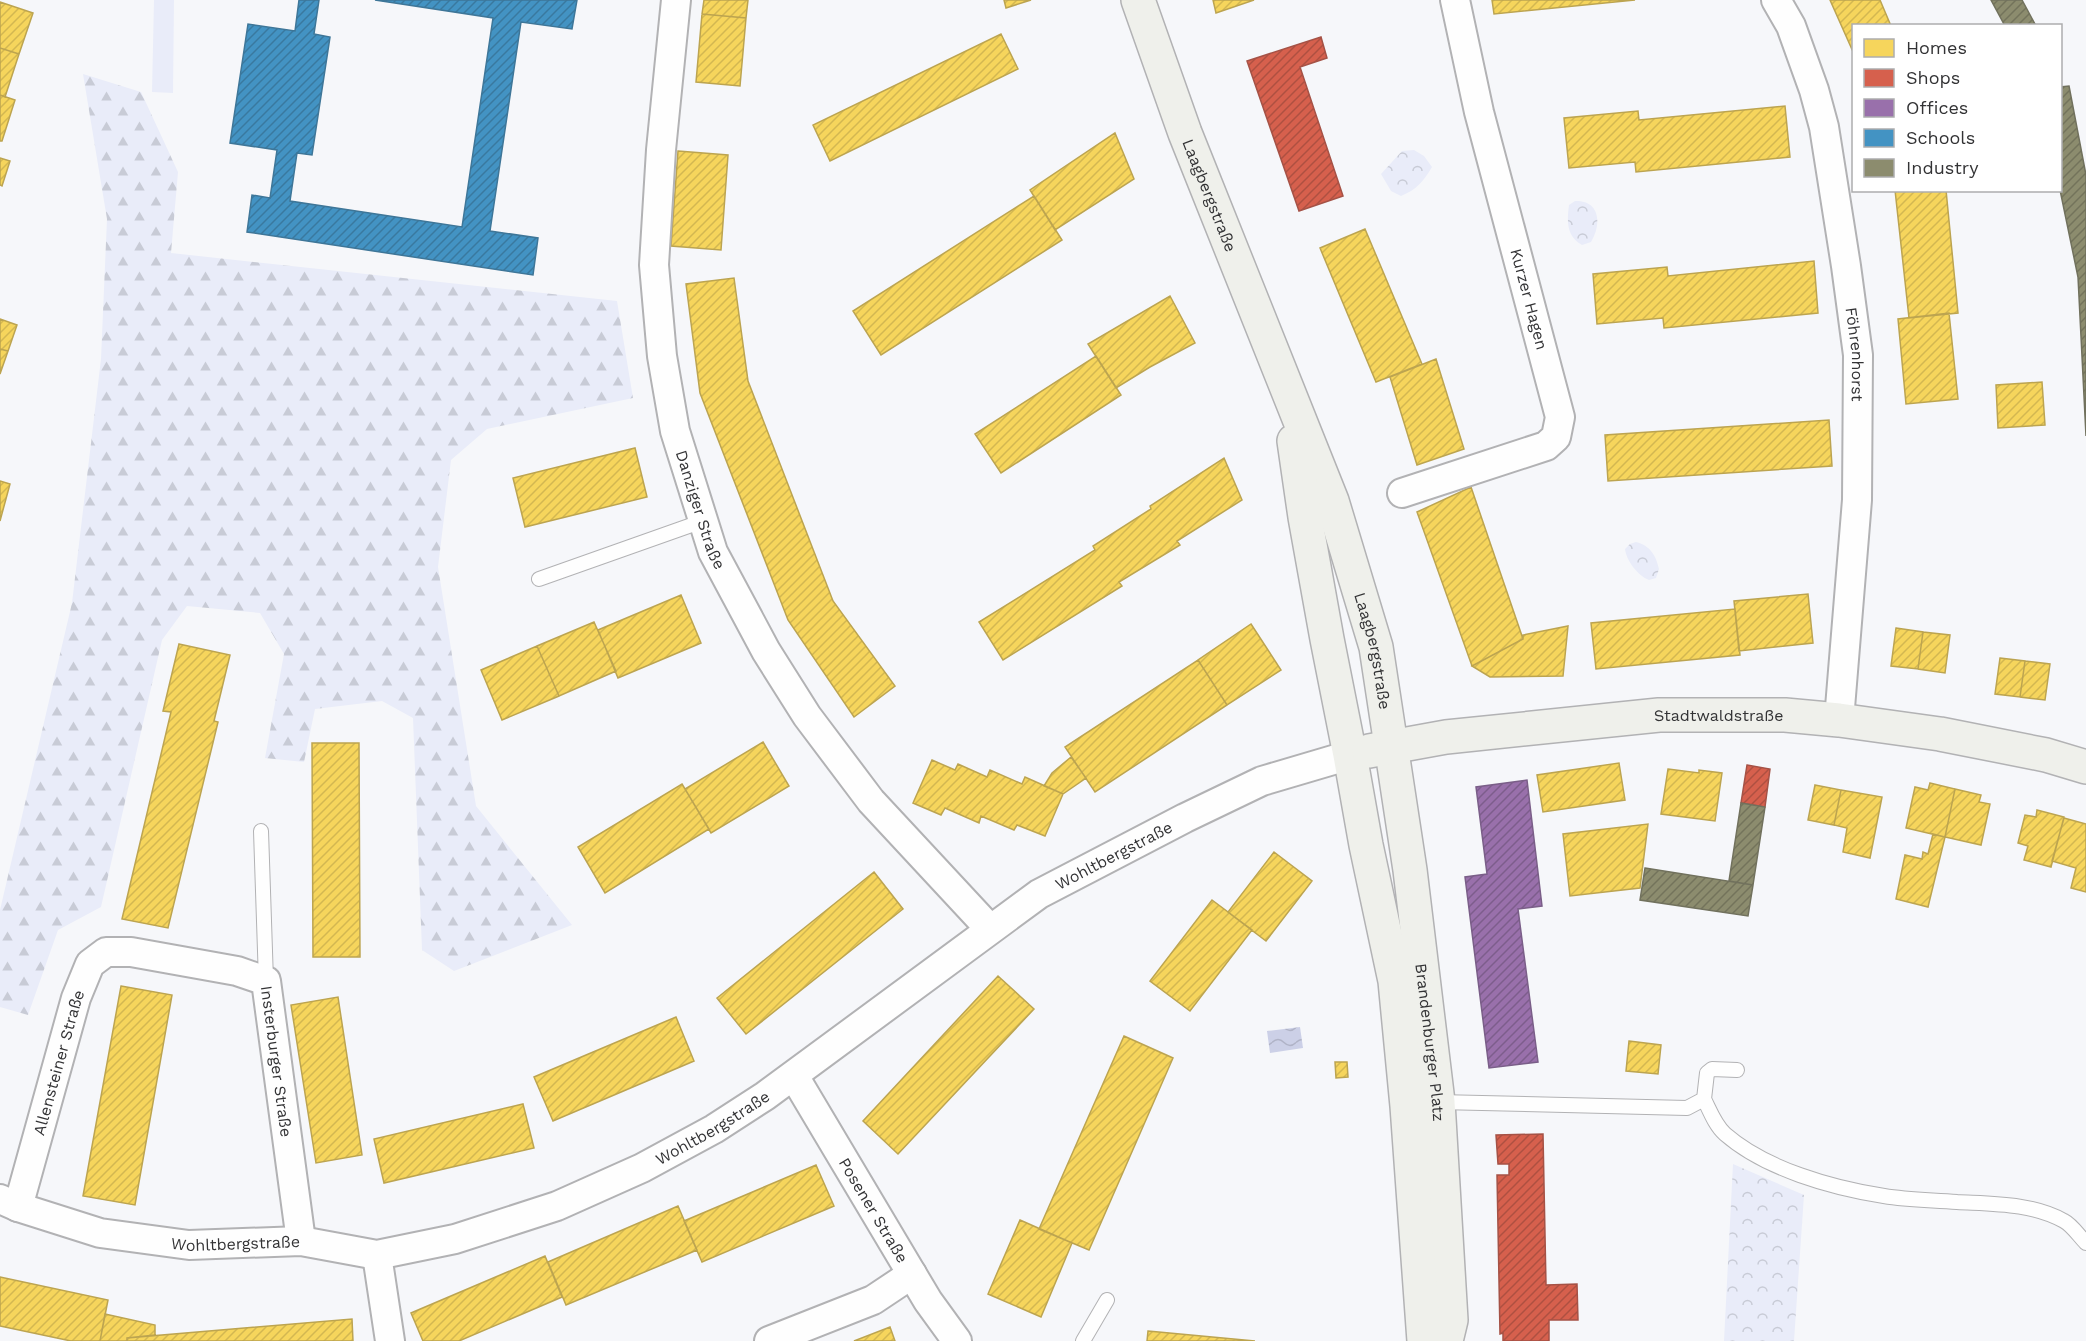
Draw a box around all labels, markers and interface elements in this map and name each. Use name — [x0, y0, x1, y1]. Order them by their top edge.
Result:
legend — [1852, 24, 2062, 192]
text: Homes — [1906, 37, 1967, 58]
text: Shops — [1906, 67, 1960, 88]
text: Offices — [1906, 97, 1968, 118]
text: Schools — [1906, 127, 1975, 148]
street label: Laagbergstraße — [1179, 136, 1241, 254]
text: Industry — [1906, 157, 1979, 178]
street label: Kurzer Hagen — [1506, 246, 1552, 352]
street label: Föhrenhorst — [1842, 306, 1868, 402]
street label: Danziger Straße — [672, 448, 730, 572]
street label: Laagbergstraße — [1351, 590, 1395, 711]
street label: Stadtwaldstraße — [1653, 705, 1783, 725]
street label: Wohltbergstraße — [1052, 817, 1175, 893]
street label: Brandenburger Platz — [1412, 962, 1449, 1122]
street label: Insterburger Straße — [257, 984, 296, 1138]
street label: Allensteiner Straße — [29, 987, 88, 1137]
street label: Wohltbergstraße — [652, 1086, 773, 1168]
street label: Posener Straße — [835, 1154, 912, 1266]
street label: Wohltbergstraße — [170, 1232, 300, 1255]

